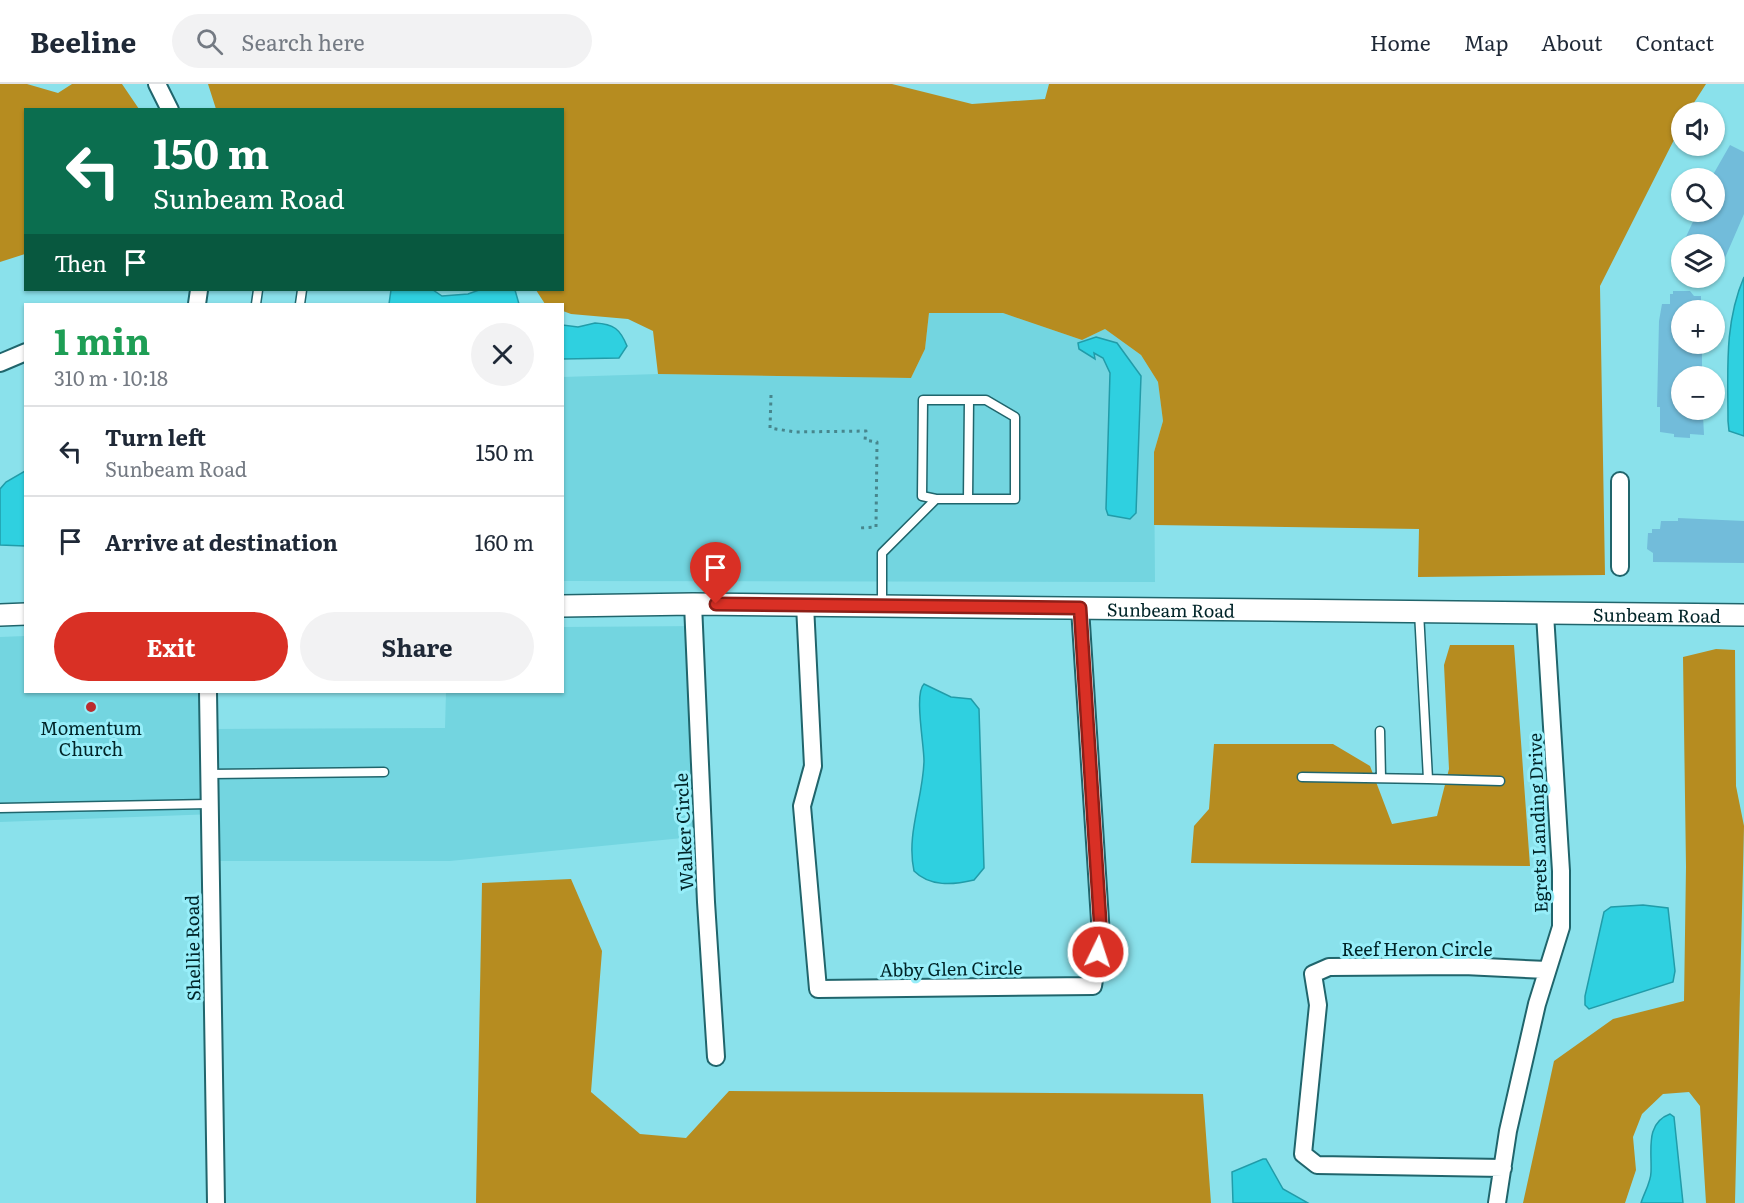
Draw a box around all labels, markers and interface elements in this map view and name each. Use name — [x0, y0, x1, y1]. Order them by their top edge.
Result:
search box — [172, 14, 592, 68]
text: Beeline — [30, 20, 136, 62]
icon: search — [193, 25, 226, 58]
text: Search here — [241, 25, 365, 58]
text: Home — [1370, 26, 1431, 57]
text: Map — [1464, 26, 1508, 57]
text: About — [1541, 26, 1603, 57]
text: Contact — [1636, 26, 1714, 57]
map controls — [1671, 102, 1725, 420]
button: sound — [1671, 102, 1725, 156]
text: 150 m — [153, 120, 269, 182]
icon: left — [54, 132, 132, 210]
button: search — [1671, 168, 1725, 222]
text: Sunbeam Road — [153, 177, 345, 217]
button: layers — [1671, 234, 1725, 288]
text: Then — [54, 246, 107, 279]
icon: arrive — [119, 246, 152, 279]
button: + — [1671, 300, 1725, 354]
text: 1 min — [54, 313, 150, 366]
button: close — [471, 323, 534, 386]
text: 310 m · 10:18 — [54, 362, 168, 392]
button: − — [1671, 366, 1725, 420]
text: Turn left — [105, 420, 206, 453]
icon: left — [54, 435, 87, 468]
text: 150 m — [475, 435, 534, 468]
text: Sunbeam Road — [105, 453, 247, 483]
icon: arrive — [54, 525, 87, 558]
text: Arrive at destination — [105, 525, 338, 558]
text: 160 m — [475, 525, 534, 558]
pin — [690, 542, 741, 604]
icon: arrive — [699, 551, 732, 584]
street label: Sunbeam Road — [1107, 595, 1235, 623]
street label: Sunbeam Road — [1593, 600, 1721, 628]
button: Exit — [54, 612, 288, 681]
button: Share — [300, 612, 534, 681]
marker: Momentum Church — [84, 700, 98, 714]
place label: Momentum Church — [40, 714, 142, 762]
street label: Egrets Landing Drive — [1520, 732, 1554, 914]
street label: Walker Circle — [666, 772, 700, 892]
street label: Shellie Road — [178, 895, 206, 1001]
position arrow — [1066, 920, 1130, 984]
street label: Reef Heron Circle — [1341, 935, 1493, 962]
street label: Abby Glen Circle — [879, 953, 1023, 983]

